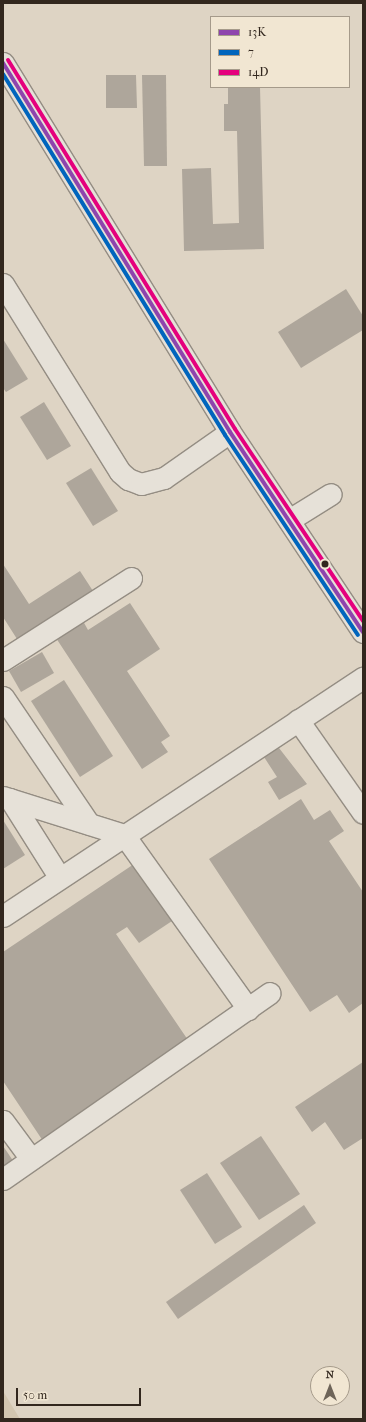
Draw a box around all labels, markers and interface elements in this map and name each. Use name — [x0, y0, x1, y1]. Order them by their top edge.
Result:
legend — [210, 16, 350, 88]
text: 13K — [248, 25, 266, 39]
text: 7 — [248, 45, 254, 59]
text: 14D — [248, 65, 269, 79]
unlabelled marker — [320, 559, 330, 569]
north arrow — [310, 1366, 350, 1406]
text: N — [326, 1368, 334, 1381]
scale bar — [18, 1380, 143, 1406]
text: 50 m — [23, 1388, 47, 1402]

